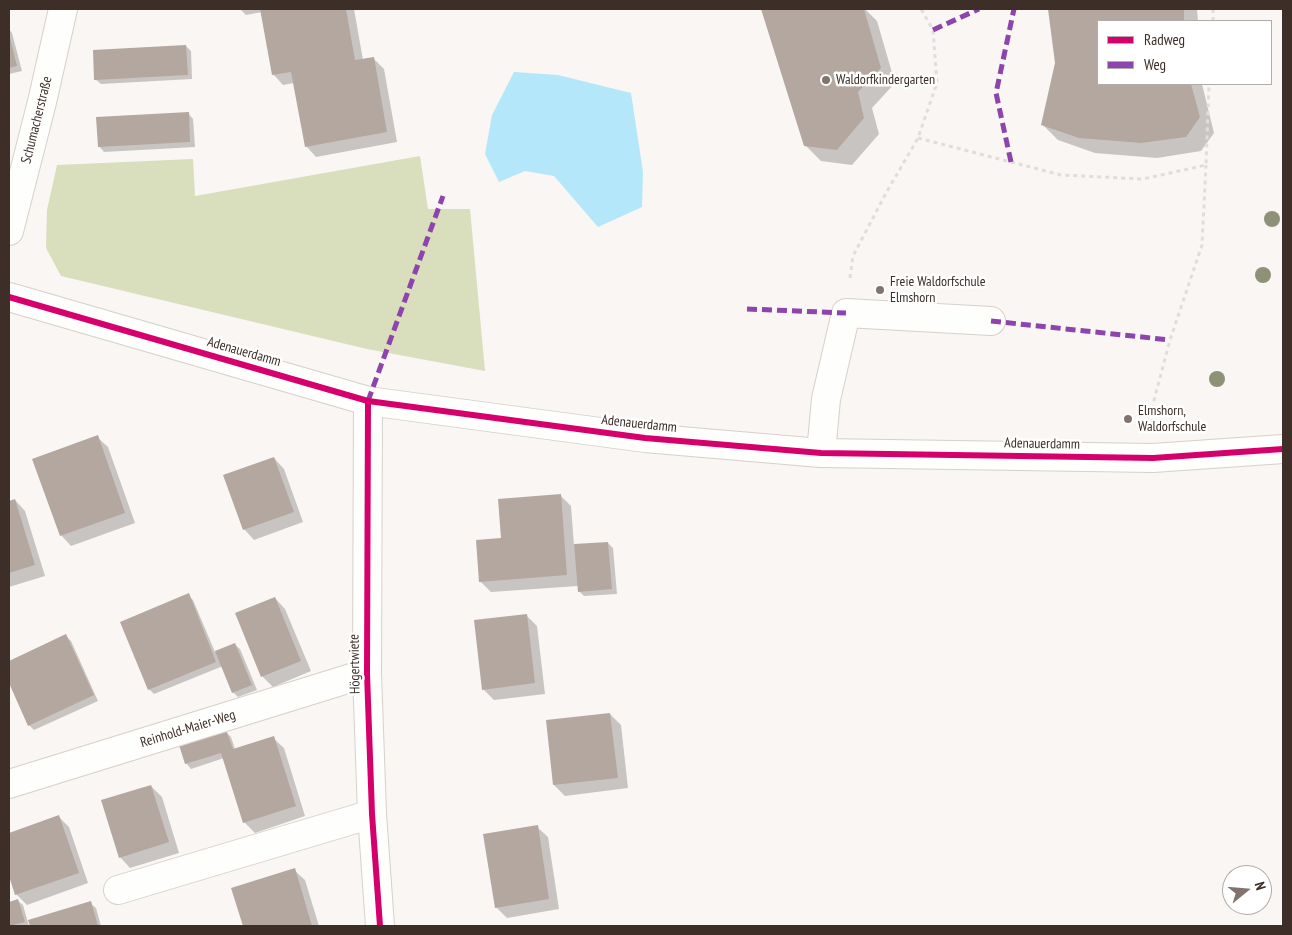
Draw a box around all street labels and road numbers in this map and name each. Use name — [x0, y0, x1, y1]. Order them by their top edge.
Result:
street label: Schumacherstraße — [18, 75, 56, 165]
street label: Adenauerdamm — [205, 333, 283, 371]
street label: Adenauerdamm — [600, 412, 678, 436]
street label: Adenauerdamm — [1004, 435, 1080, 453]
street label: Högertwiete — [346, 634, 364, 694]
street label: Reinhold-Maier-Weg — [138, 707, 238, 751]

